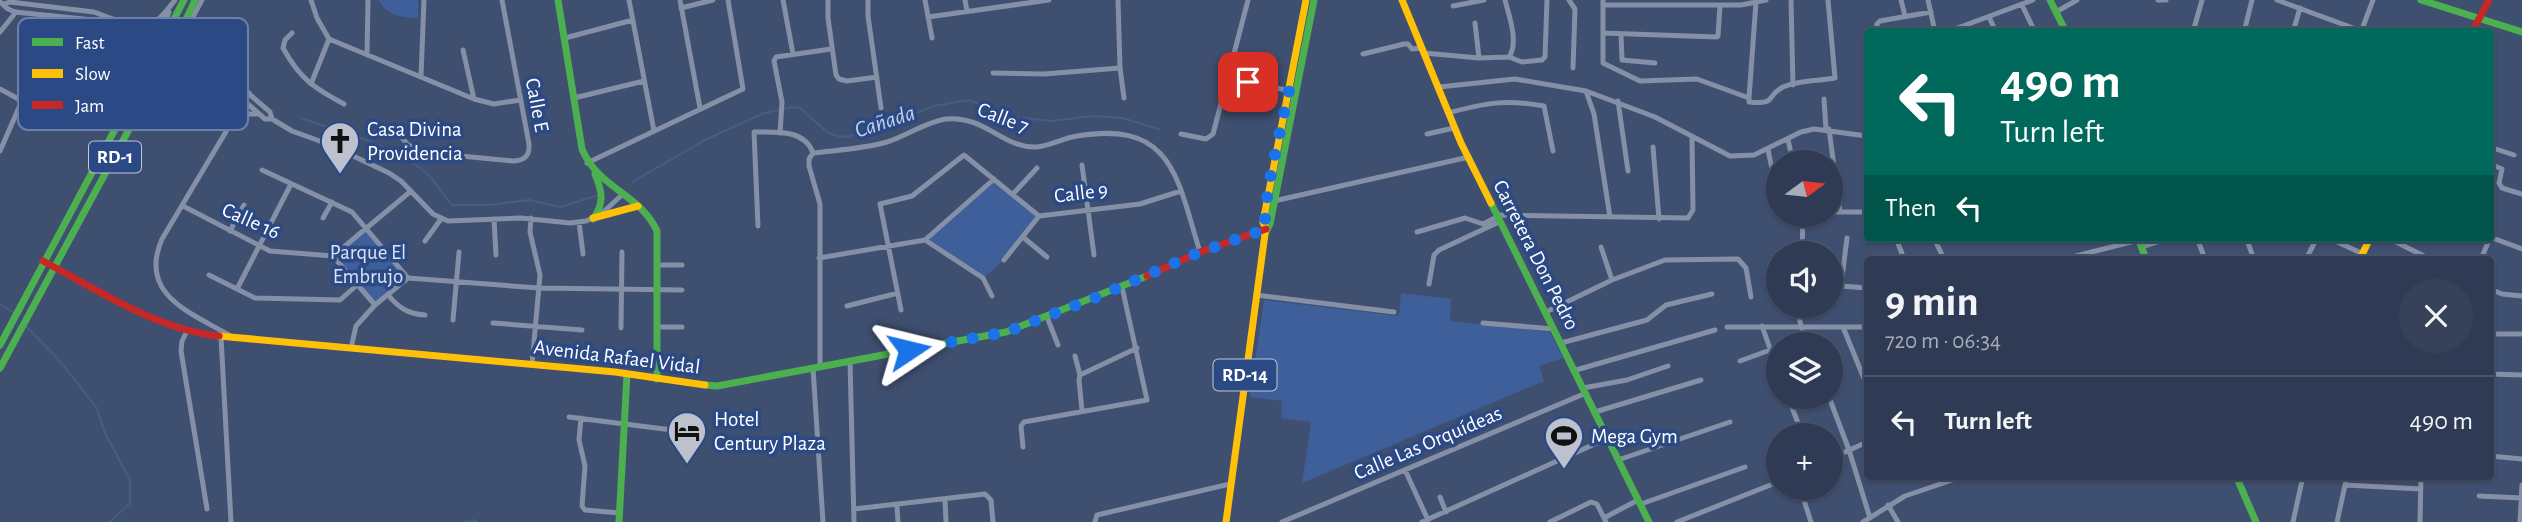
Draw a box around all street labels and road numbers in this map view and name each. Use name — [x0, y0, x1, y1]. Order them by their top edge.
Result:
street label: Calle E — [522, 76, 552, 134]
street label: Calle 7 — [975, 99, 1032, 137]
road number: RD-1 — [89, 141, 141, 172]
street label: Carretera Don Pedro — [1489, 177, 1583, 333]
street label: Calle 9 — [1053, 179, 1109, 207]
street label: Calle 16 — [219, 199, 283, 243]
street label: Avenida Rafael Vidal — [533, 336, 701, 378]
road number: RD-14 — [1214, 360, 1276, 390]
street label: Calle Las Orquídeas — [1351, 402, 1505, 484]

